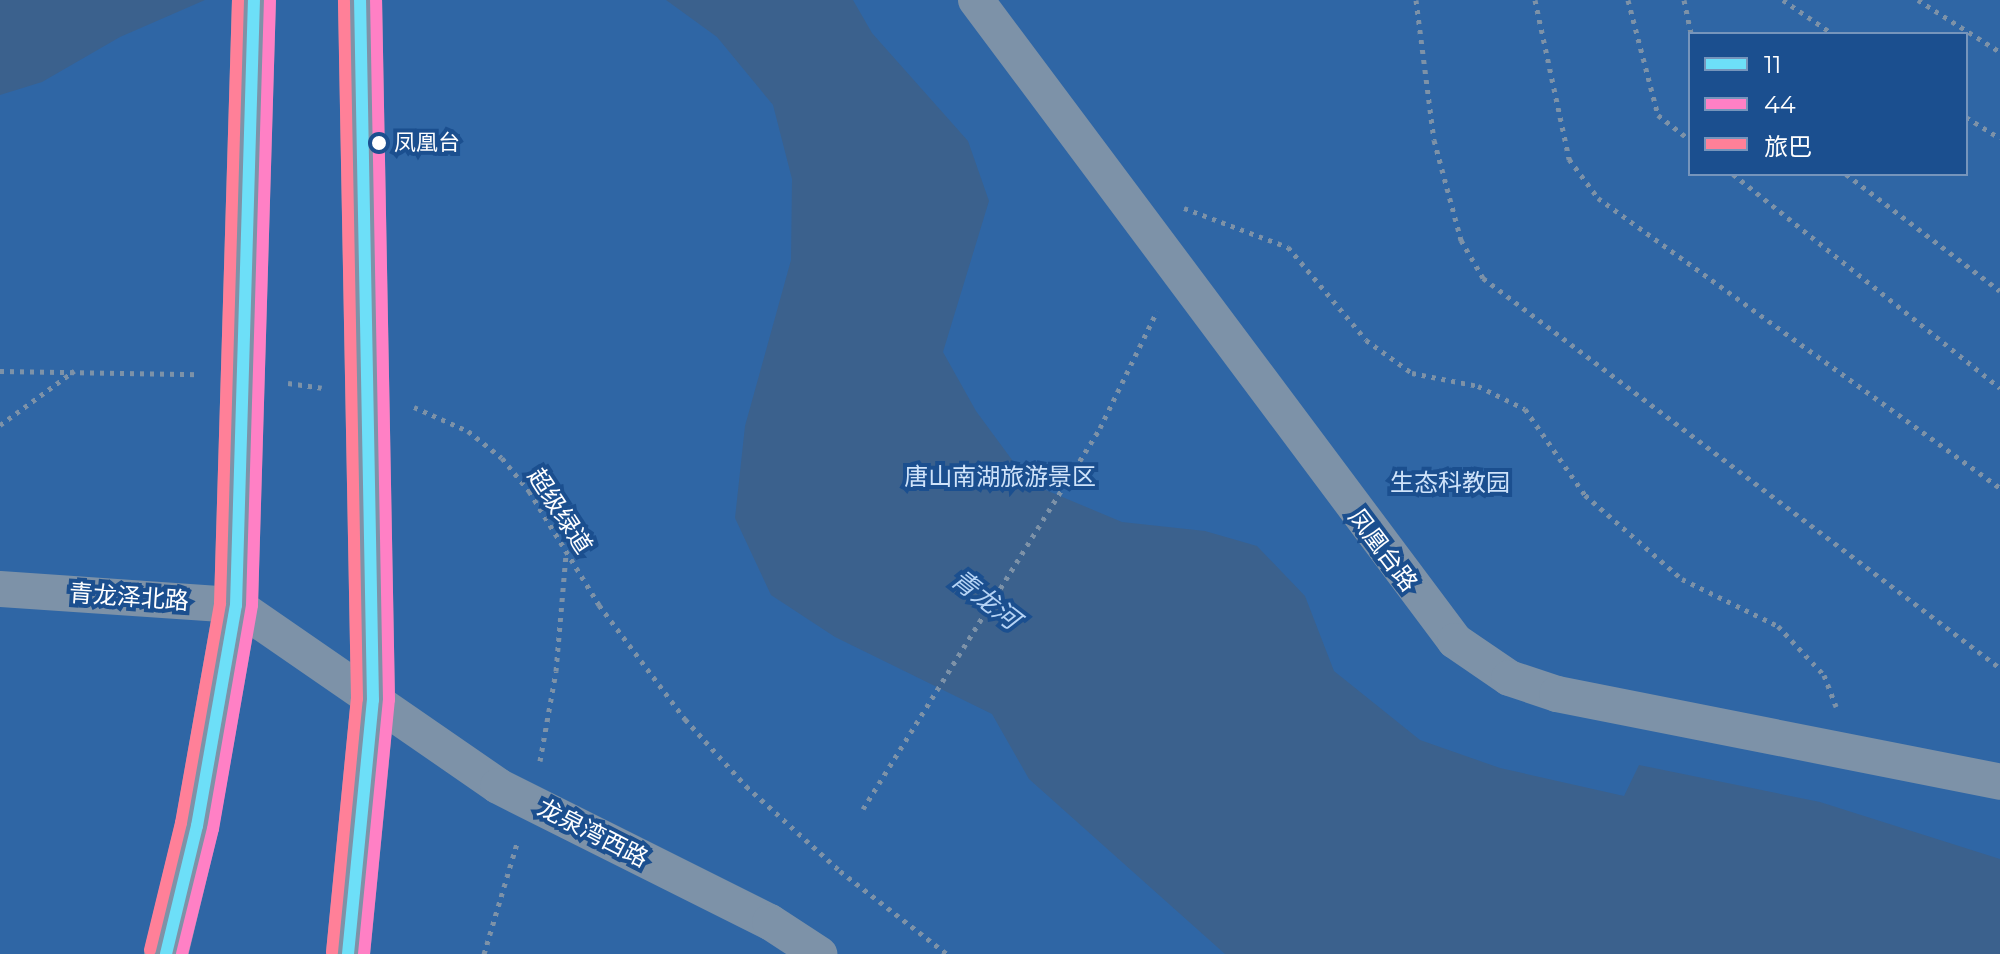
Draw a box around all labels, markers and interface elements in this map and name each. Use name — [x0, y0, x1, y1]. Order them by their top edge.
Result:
legend — [1688, 32, 1968, 176]
text: 11 — [1764, 50, 1781, 79]
text: 44 — [1764, 90, 1796, 119]
place label: 凤凰台 — [394, 130, 460, 156]
text: 旅巴 — [1764, 132, 1812, 161]
marker: 凤凰台 — [371, 135, 387, 151]
street label: 超级绿道 — [522, 463, 598, 559]
park label: 唐山南湖旅游景区 — [904, 463, 1096, 491]
park label: 生态科教园 — [1390, 469, 1510, 497]
street label: 凤凰台路 — [1343, 503, 1423, 597]
water label: 青龙河 — [945, 564, 1025, 636]
street label: 青龙泽北路 — [68, 578, 190, 616]
street label: 龙泉湾西路 — [533, 793, 653, 873]

